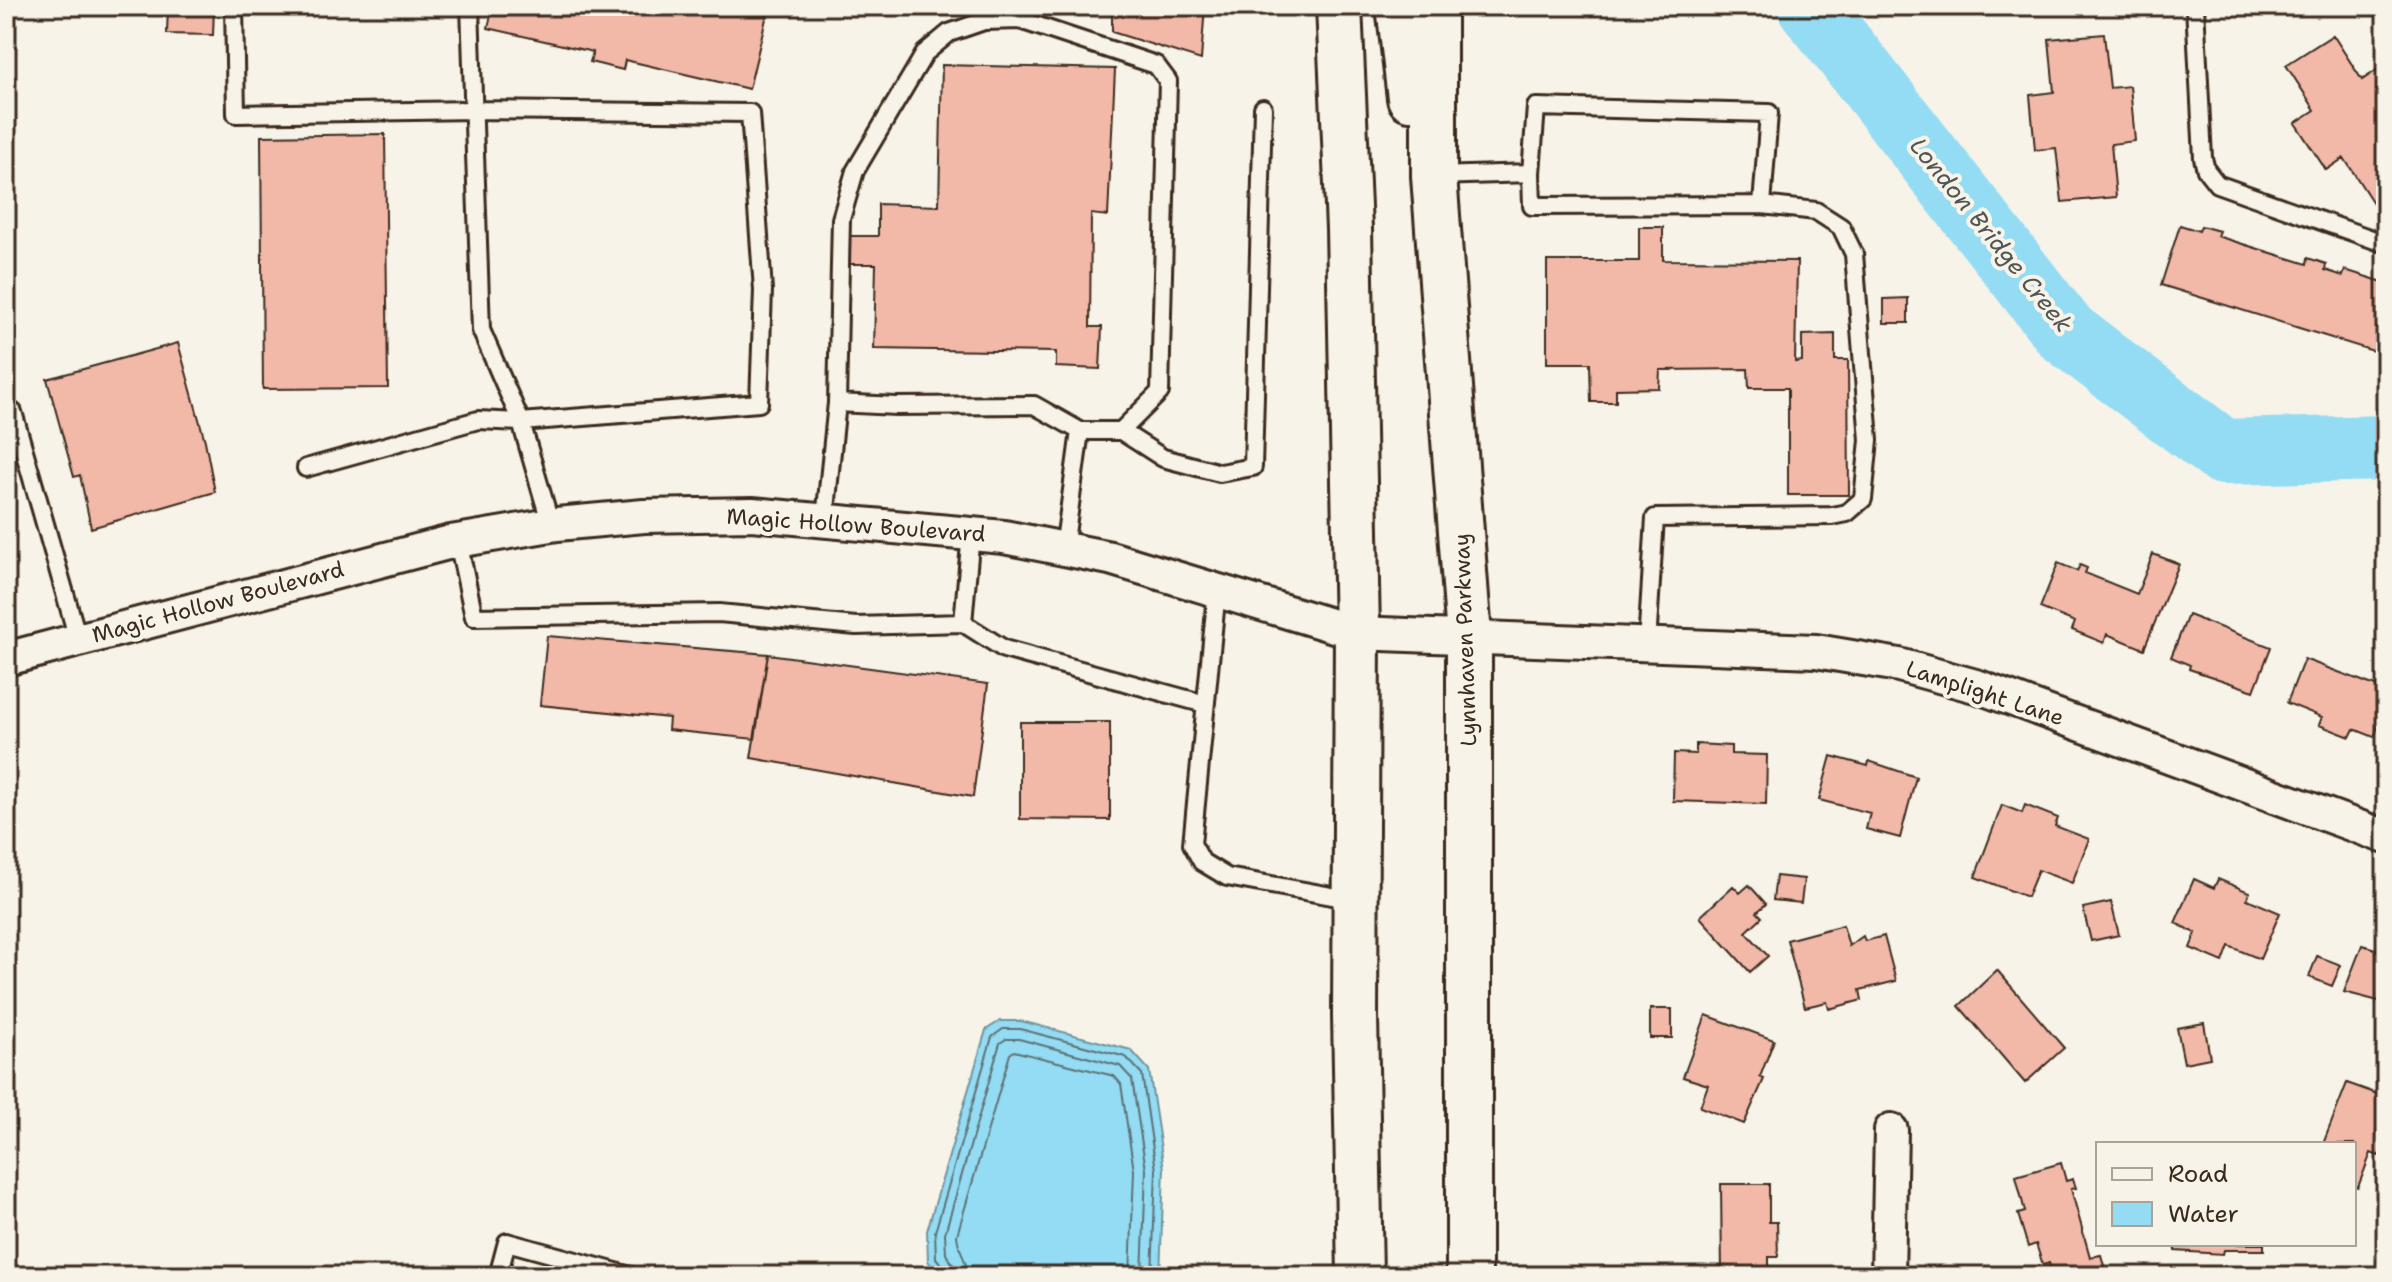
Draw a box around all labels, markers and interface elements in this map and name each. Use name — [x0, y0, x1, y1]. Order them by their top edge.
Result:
water label: London Bridge Creek — [1902, 131, 2080, 339]
street label: Magic Hollow Boulevard — [725, 501, 987, 549]
street label: Lynnhaven Parkway — [1447, 533, 1483, 747]
street label: Magic Hollow Boulevard — [89, 554, 347, 650]
street label: Lamplight Lane — [1902, 654, 2068, 732]
legend — [2096, 1142, 2356, 1246]
text: Road — [2168, 1158, 2228, 1190]
text: Water — [2168, 1198, 2239, 1230]

